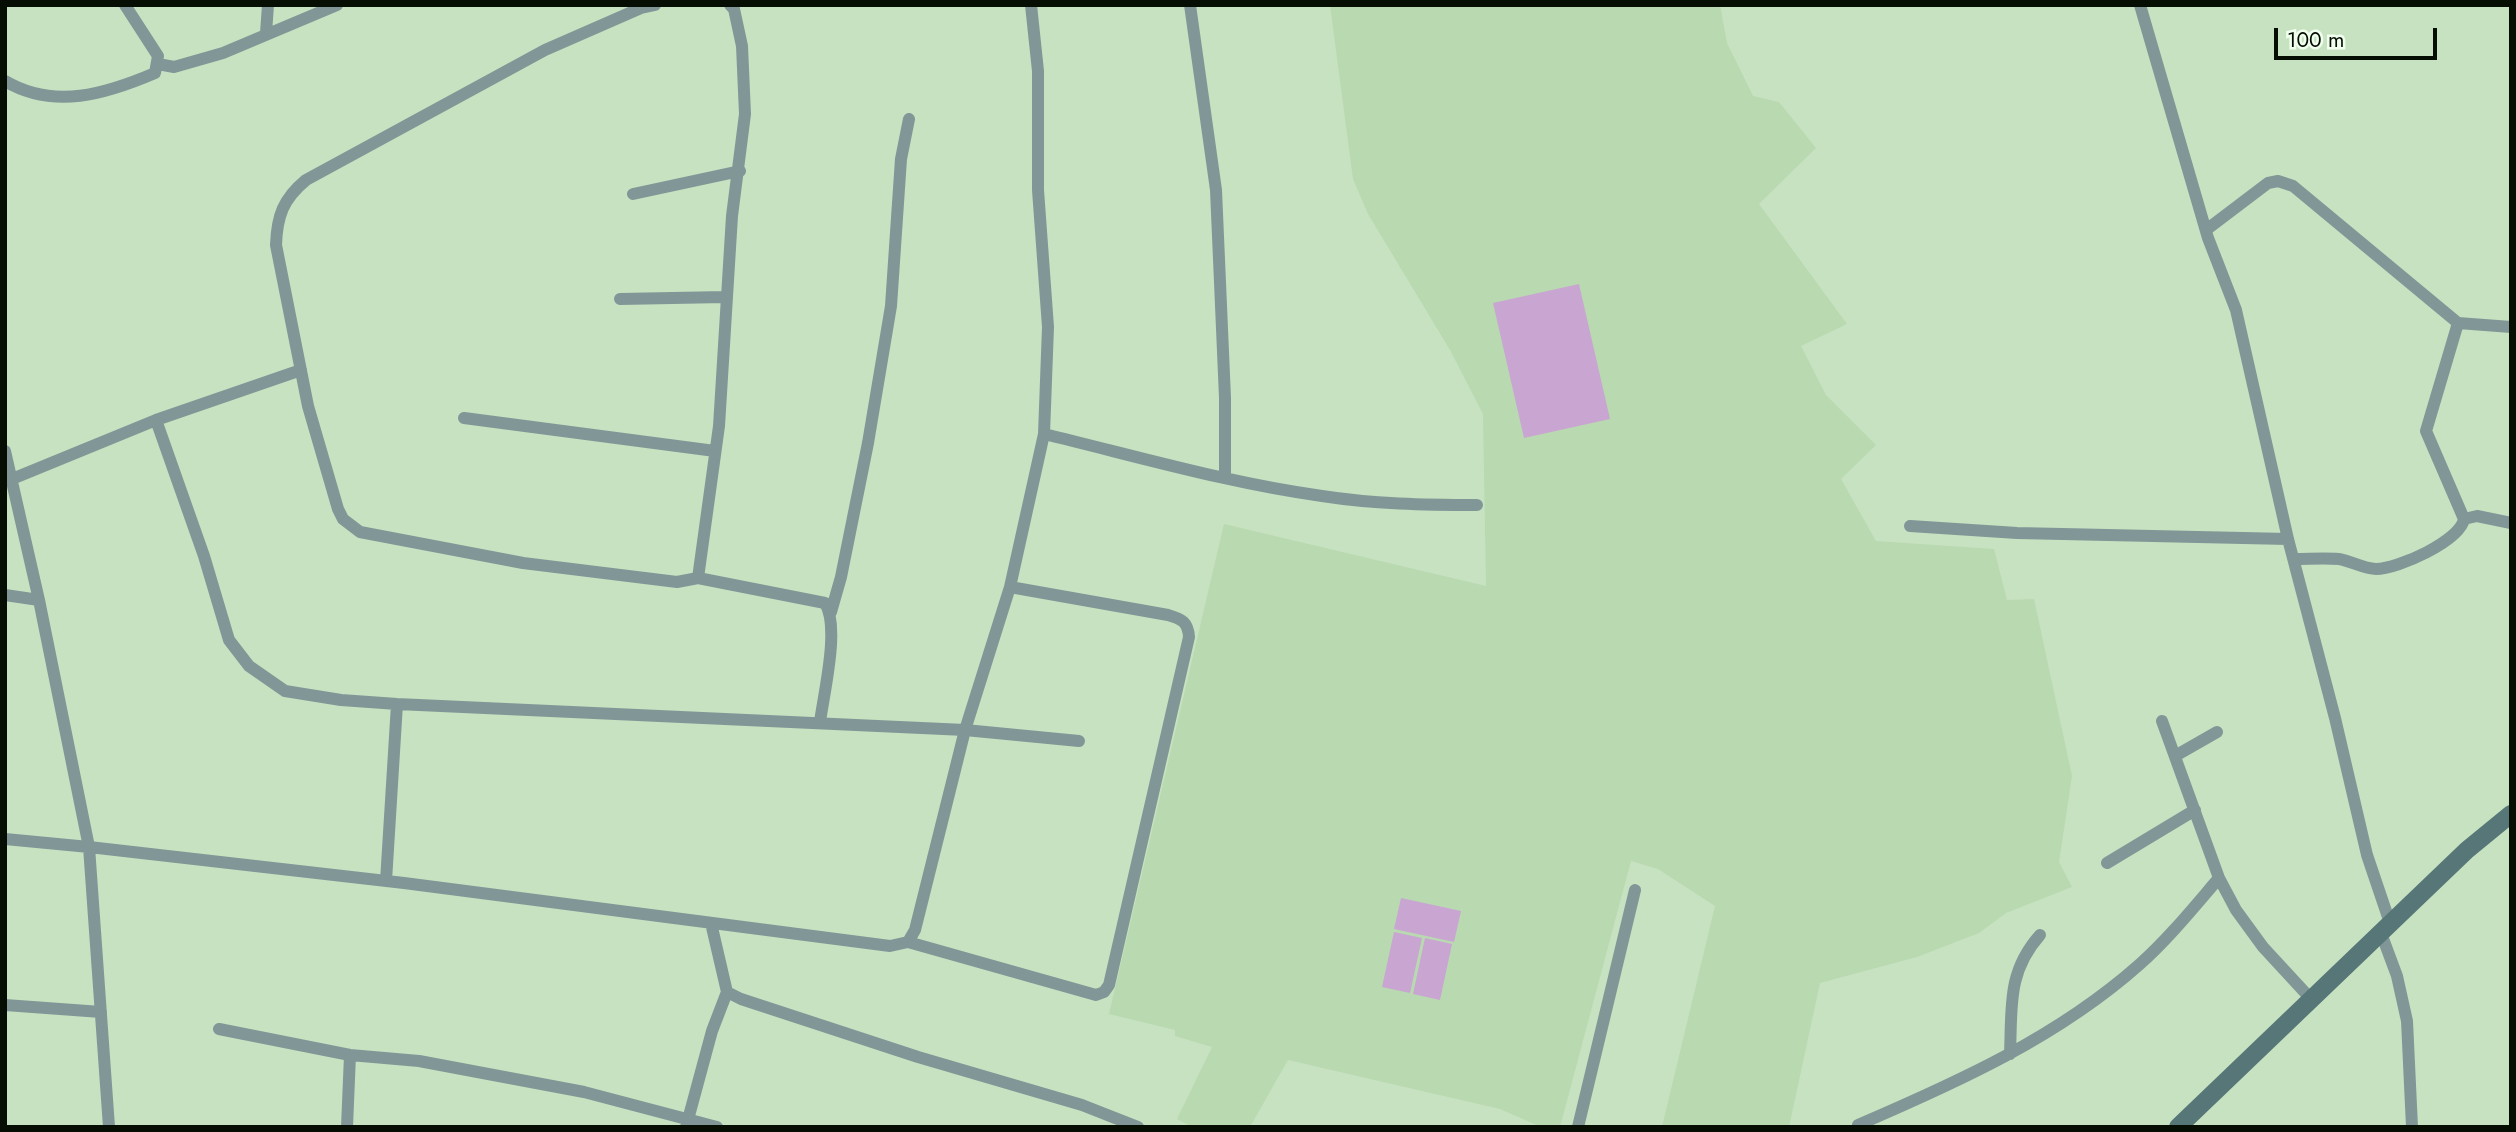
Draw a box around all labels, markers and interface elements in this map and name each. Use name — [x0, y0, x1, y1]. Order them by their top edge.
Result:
scale bar — [2278, 14, 2441, 58]
text: 100 m — [2287, 25, 2344, 55]

